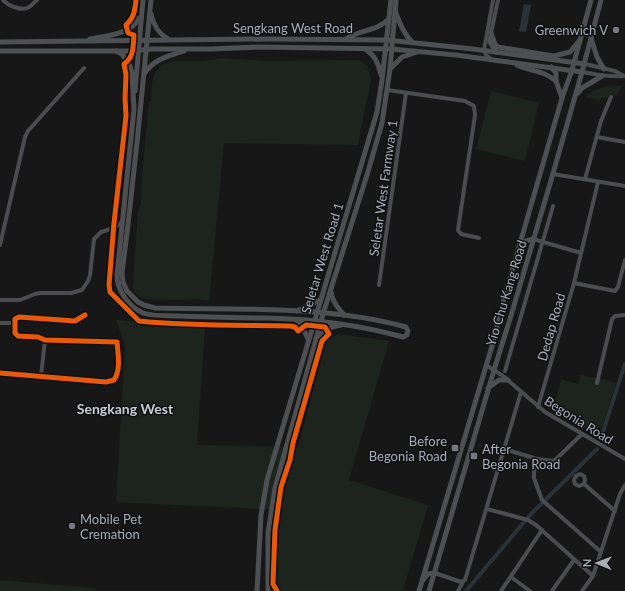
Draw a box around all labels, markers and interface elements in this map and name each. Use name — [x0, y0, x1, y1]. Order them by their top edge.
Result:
street label: Sengkang West Road — [233, 20, 353, 36]
place label: Greenwich V — [535, 22, 608, 38]
marker: Greenwich V — [611, 25, 621, 35]
street label: Seletar West Farmway 1 — [365, 119, 401, 257]
street label: Seletar West Road 1 — [297, 200, 347, 316]
street label: Yio Chu Kang Road — [482, 238, 530, 348]
street label: Dedap Road — [534, 291, 568, 363]
street label: Begonia Road — [542, 392, 616, 448]
district label: Sengkang West — [77, 400, 174, 417]
place label: Before Begonia Road — [369, 433, 447, 464]
place label: After Begonia Road — [482, 441, 560, 472]
marker: Before Begonia Road — [450, 443, 460, 453]
marker: After Begonia Road — [469, 451, 479, 461]
place label: Mobile Pet Cremation — [80, 511, 142, 542]
marker: Mobile Pet Cremation — [67, 521, 77, 531]
north arrow — [577, 543, 617, 583]
text: N — [580, 558, 593, 567]

